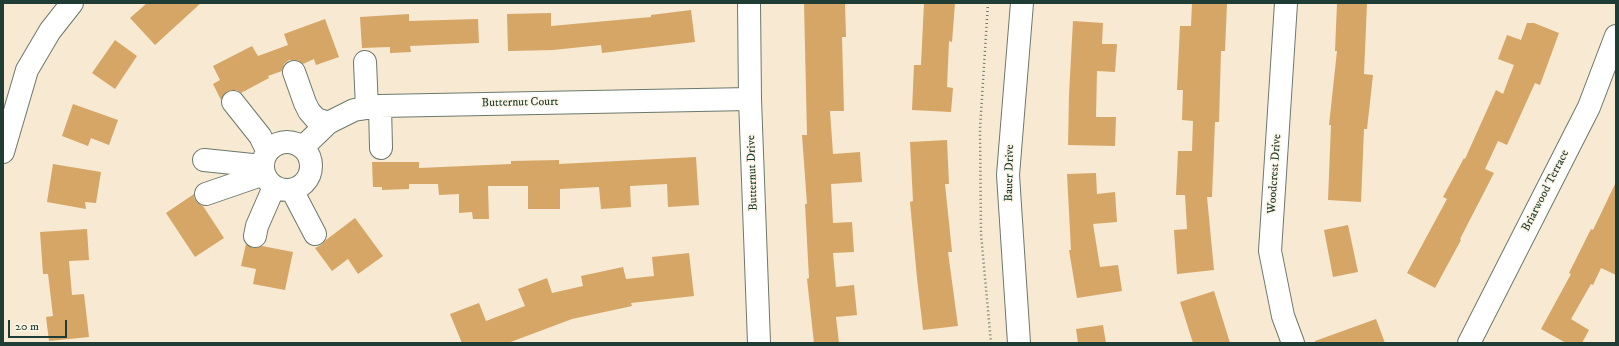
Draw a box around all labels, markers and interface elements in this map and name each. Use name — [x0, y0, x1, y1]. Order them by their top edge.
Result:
street label: Butternut Court — [481, 95, 559, 111]
street label: Woodcrest Drive — [1265, 134, 1285, 214]
street label: Butternut Drive — [744, 135, 762, 211]
street label: Bauer Drive — [1002, 144, 1018, 202]
street label: Briarwood Terrace — [1519, 148, 1573, 234]
scale bar — [10, 312, 69, 338]
text: 20 m — [15, 319, 39, 334]

